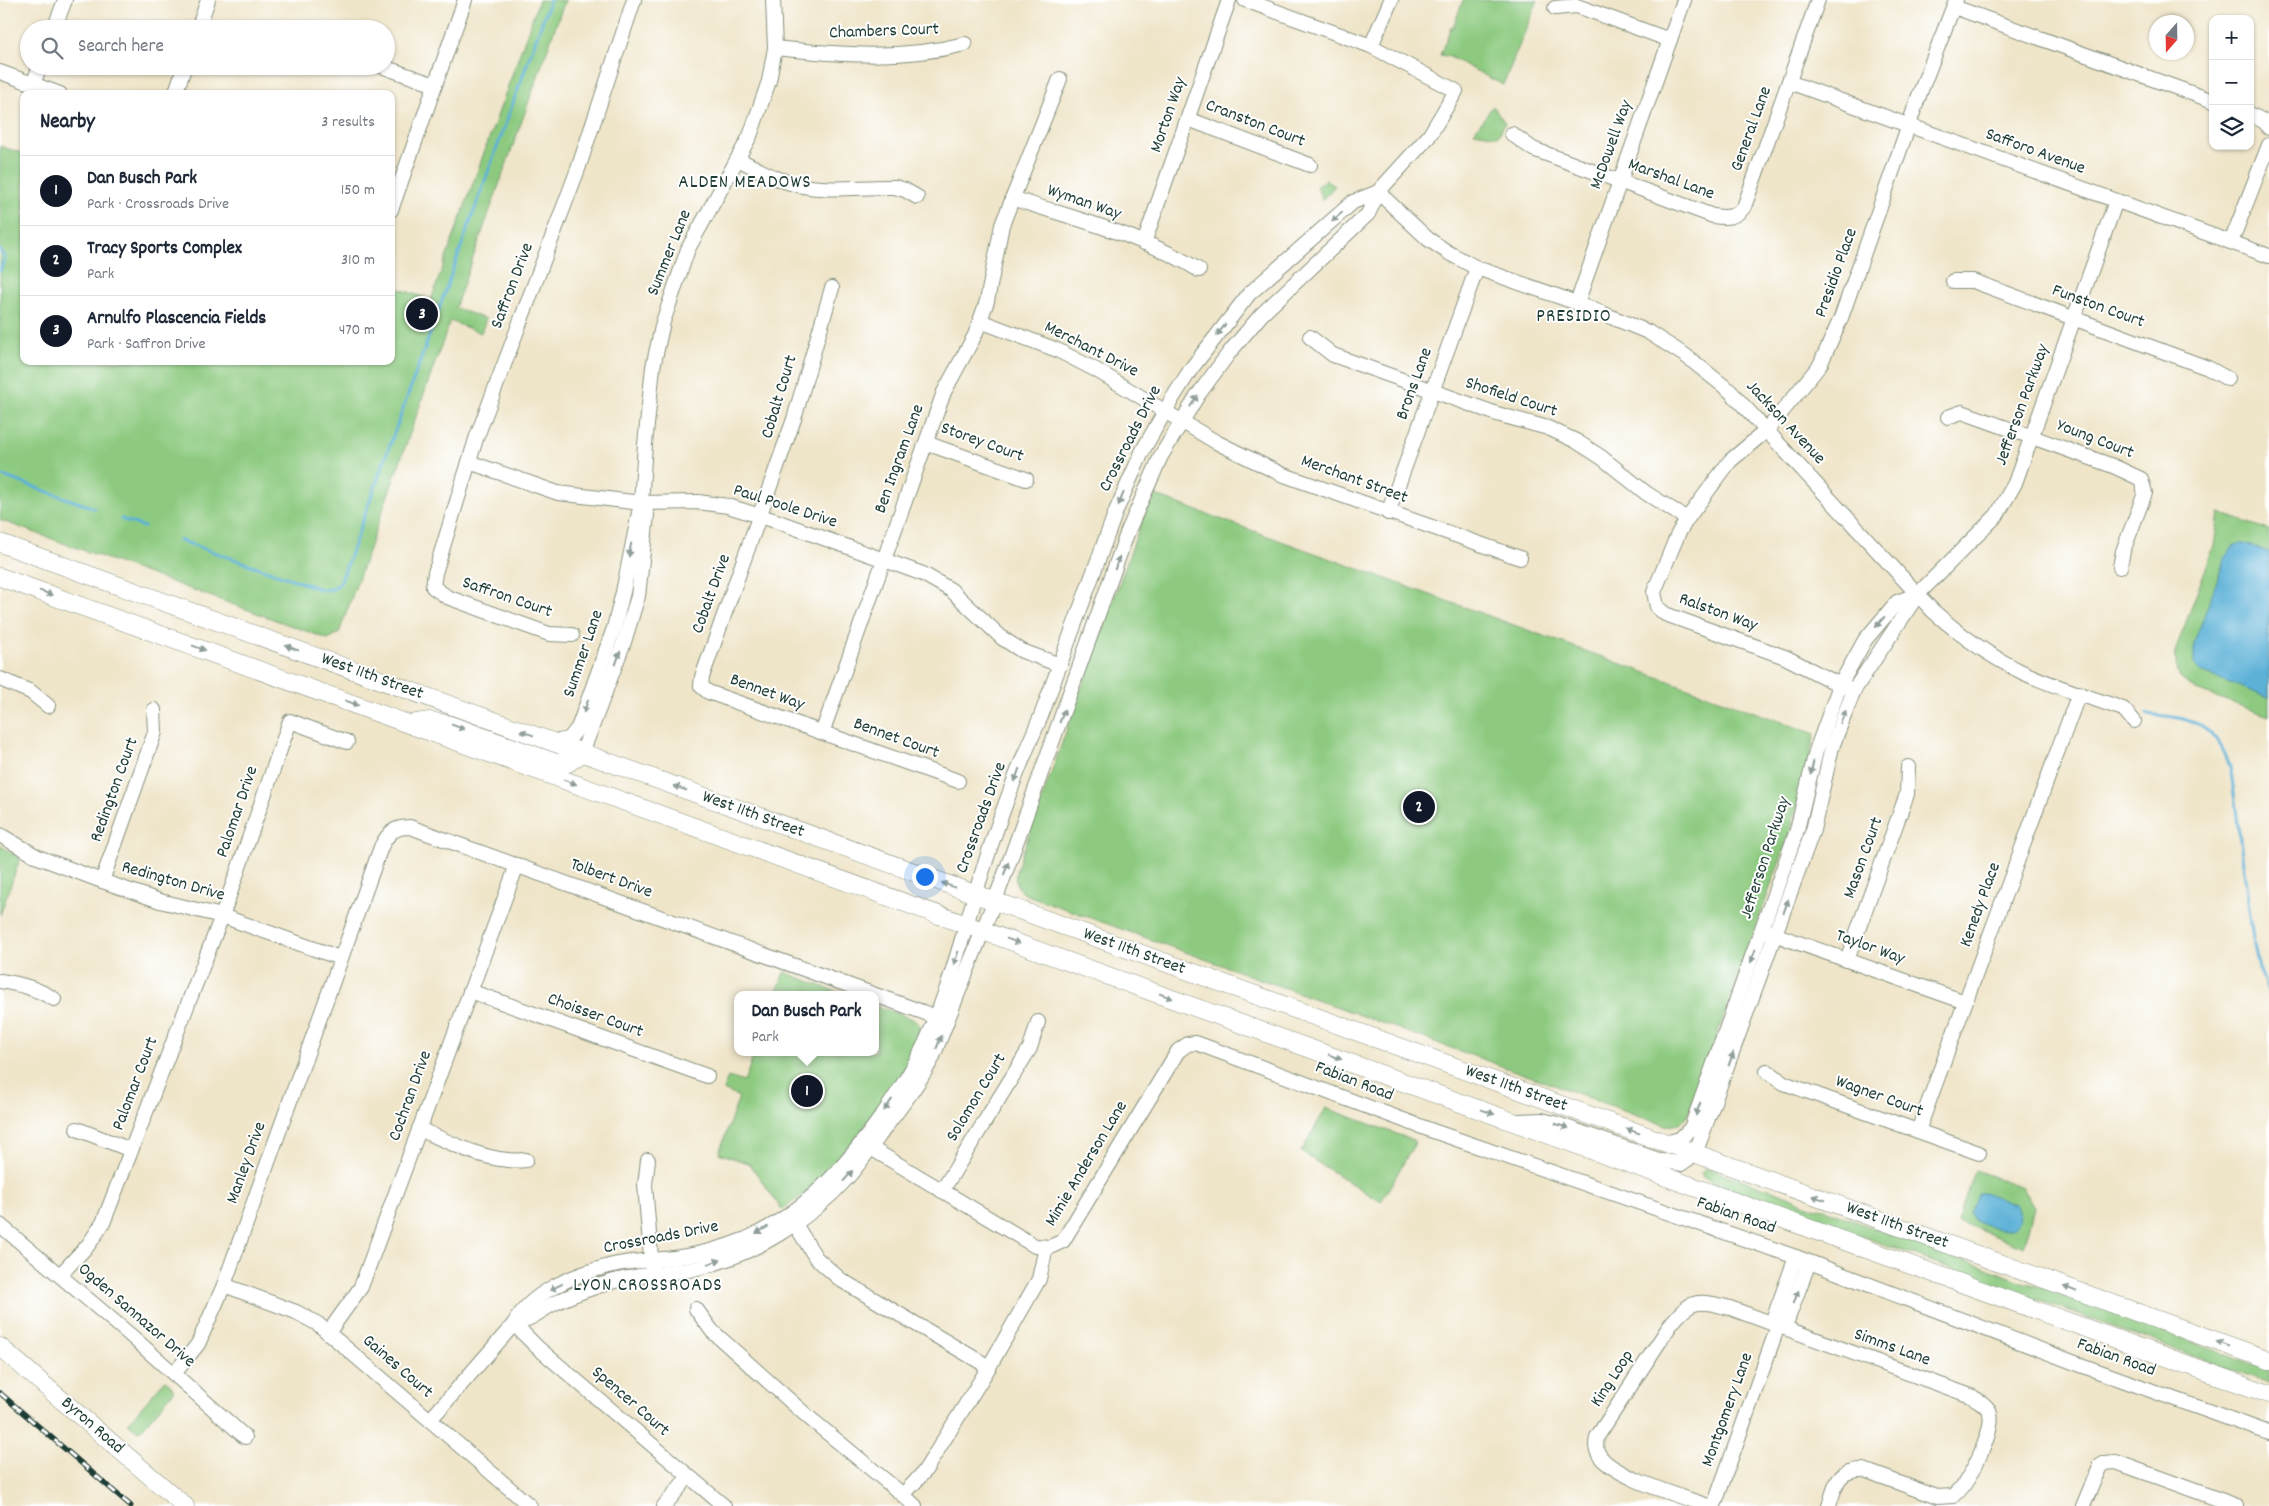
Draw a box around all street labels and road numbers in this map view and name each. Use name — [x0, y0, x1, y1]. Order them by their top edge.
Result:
street label: Chambers Court — [829, 18, 940, 46]
street label: Morton Way — [1144, 73, 1194, 156]
street label: General Lane — [1725, 83, 1779, 175]
street label: Cranston Court — [1202, 94, 1309, 155]
street label: McDowell Way — [1584, 96, 1640, 193]
street label: Safforo Avenue — [1982, 122, 2089, 182]
street label: Marshal Lane — [1624, 153, 1718, 207]
street label: Wyman Way — [1044, 179, 1125, 228]
street label: Summer Lane — [641, 206, 699, 300]
street label: Presidio Place — [1809, 225, 1865, 321]
street label: Saffron Drive — [485, 239, 541, 333]
street label: Funston Court — [2048, 279, 2148, 335]
street label: Merchant Drive — [1040, 316, 1143, 385]
street label: Jefferson Parkway — [1989, 340, 2057, 469]
street label: Brons Lane — [1390, 344, 1440, 424]
street label: Cobalt Court — [755, 352, 805, 442]
street label: Shofield Court — [1462, 371, 1560, 425]
street label: Jackson Avenue — [1739, 375, 1831, 471]
street label: Crossroads Drive — [1093, 381, 1169, 497]
street label: Ben Ingram Lane — [869, 401, 931, 517]
street label: Young Court — [2053, 414, 2137, 466]
street label: Storey Court — [937, 416, 1027, 470]
street label: Merchant Street — [1297, 449, 1411, 511]
street label: Paul Poole Drive — [730, 478, 840, 536]
street label: Cobalt Drive — [686, 551, 738, 637]
street label: Saffron Court — [459, 571, 556, 625]
street label: Ralston Way — [1675, 587, 1762, 639]
street label: Summer Lane — [557, 607, 611, 701]
street label: West 11th Street — [317, 647, 427, 707]
street label: Bennet Way — [726, 668, 809, 718]
street label: Bennet Court — [850, 712, 943, 766]
street label: Redington Court — [84, 734, 146, 846]
street label: Crossroads Drive — [950, 759, 1014, 877]
street label: Palomar Drive — [211, 763, 265, 861]
street label: West 11th Street — [698, 785, 808, 845]
street label: Jefferson Parkway — [1734, 793, 1798, 922]
street label: Mason Court — [1838, 813, 1890, 902]
street label: Tolbert Drive — [566, 853, 656, 905]
street label: Redington Drive — [118, 855, 228, 909]
street label: Kenedy Place — [1954, 859, 2008, 951]
street label: West 11th Street — [1079, 922, 1189, 982]
street label: Taylor Way — [1832, 924, 1909, 972]
street label: Choisser Court — [544, 987, 647, 1045]
street label: Palomar Court — [107, 1033, 165, 1134]
street label: Cochran Drive — [383, 1047, 439, 1145]
street label: Solomon Court — [941, 1049, 1013, 1147]
street label: Fabian Road — [1311, 1056, 1397, 1108]
street label: West 11th Street — [1461, 1059, 1571, 1119]
street label: Wagner Court — [1832, 1070, 1927, 1125]
street label: Mimie Anderson Lane — [1040, 1096, 1135, 1232]
street label: Manley Drive — [221, 1118, 273, 1207]
street label: Fabian Road — [1693, 1191, 1779, 1241]
street label: West 11th Street — [1842, 1196, 1952, 1256]
street label: Crossroads Drive — [601, 1215, 721, 1261]
street label: Ogden Sannazor Drive — [72, 1258, 200, 1374]
street label: Simms Lane — [1850, 1323, 1934, 1373]
street label: Gaines Court — [356, 1329, 438, 1405]
street label: Fabian Road — [2073, 1332, 2159, 1384]
street label: King Loop — [1585, 1346, 1641, 1412]
street label: Montgomery Lane — [1696, 1349, 1760, 1471]
street label: Spencer Court — [585, 1361, 675, 1443]
street label: Byron Road — [55, 1391, 129, 1461]

